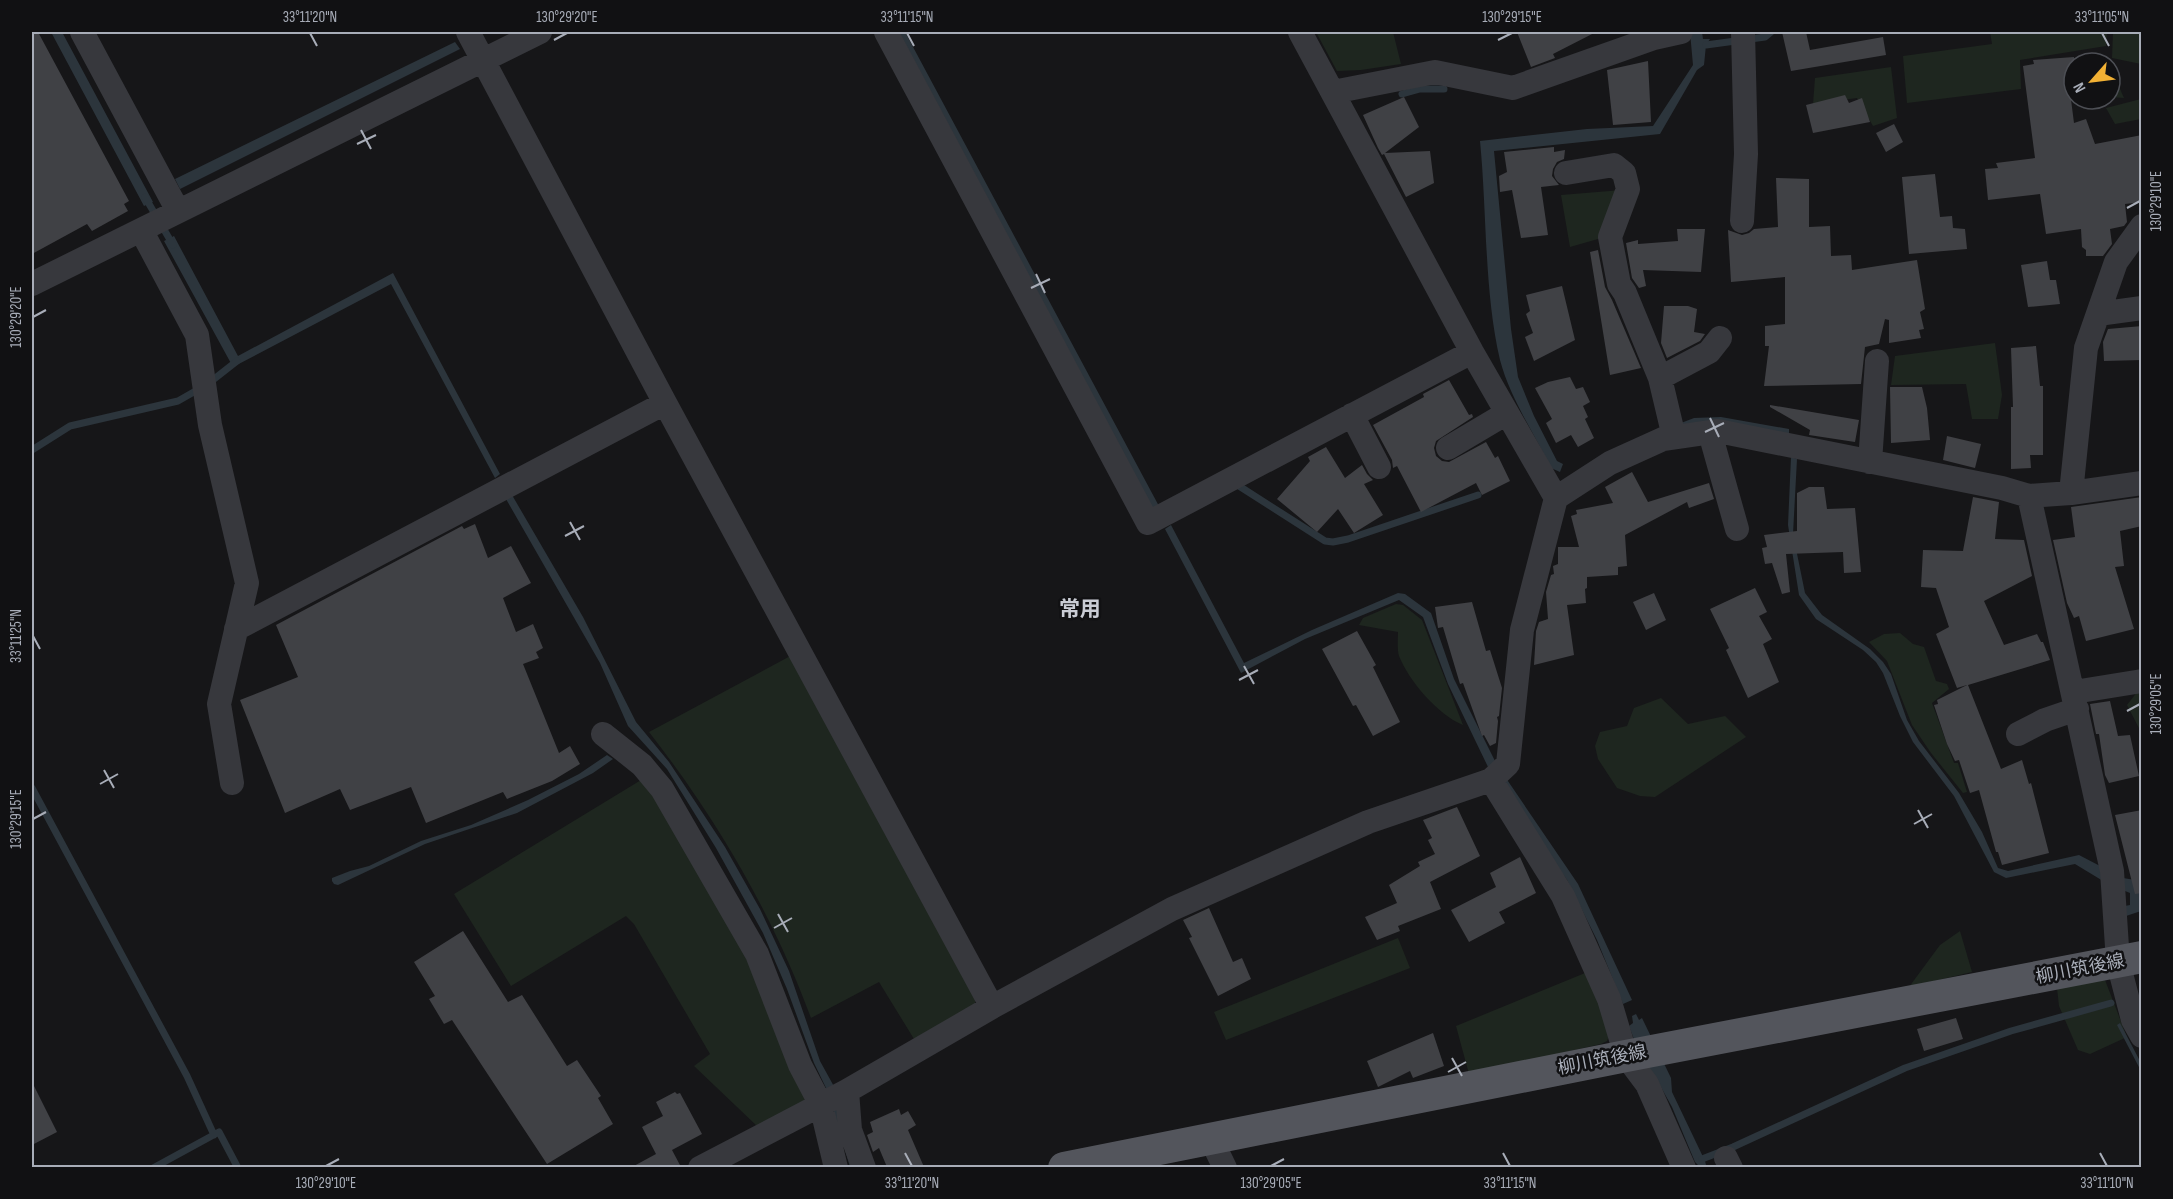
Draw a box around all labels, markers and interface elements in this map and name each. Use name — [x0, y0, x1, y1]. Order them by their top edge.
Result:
text: 33°11'20"N — [283, 8, 337, 27]
text: 130°29'20"E — [536, 8, 598, 27]
text: 33°11'15"N — [881, 8, 933, 27]
text: 130°29'15"E — [1482, 8, 1542, 27]
text: 33°11'05"N — [2075, 8, 2129, 27]
north arrow — [2062, 51, 2122, 111]
text: N — [2070, 79, 2090, 96]
text: 130°29'10"E — [2147, 171, 2166, 231]
text: 130°29'20"E — [7, 286, 26, 348]
district label: 常用 — [1059, 597, 1101, 622]
text: 33°11'25"N — [7, 609, 26, 663]
text: 130°29'05"E — [2147, 673, 2166, 735]
text: 130°29'15"E — [7, 789, 26, 849]
street label: 柳川筑後線 — [2034, 950, 2126, 988]
street label: 柳川筑後線 — [1556, 1041, 1648, 1079]
text: 130°29'10"E — [296, 1174, 356, 1193]
text: 33°11'20"N — [885, 1174, 939, 1193]
text: 130°29'05"E — [1240, 1174, 1302, 1193]
text: 33°11'15"N — [1484, 1174, 1536, 1193]
text: 33°11'10"N — [2080, 1174, 2134, 1193]

